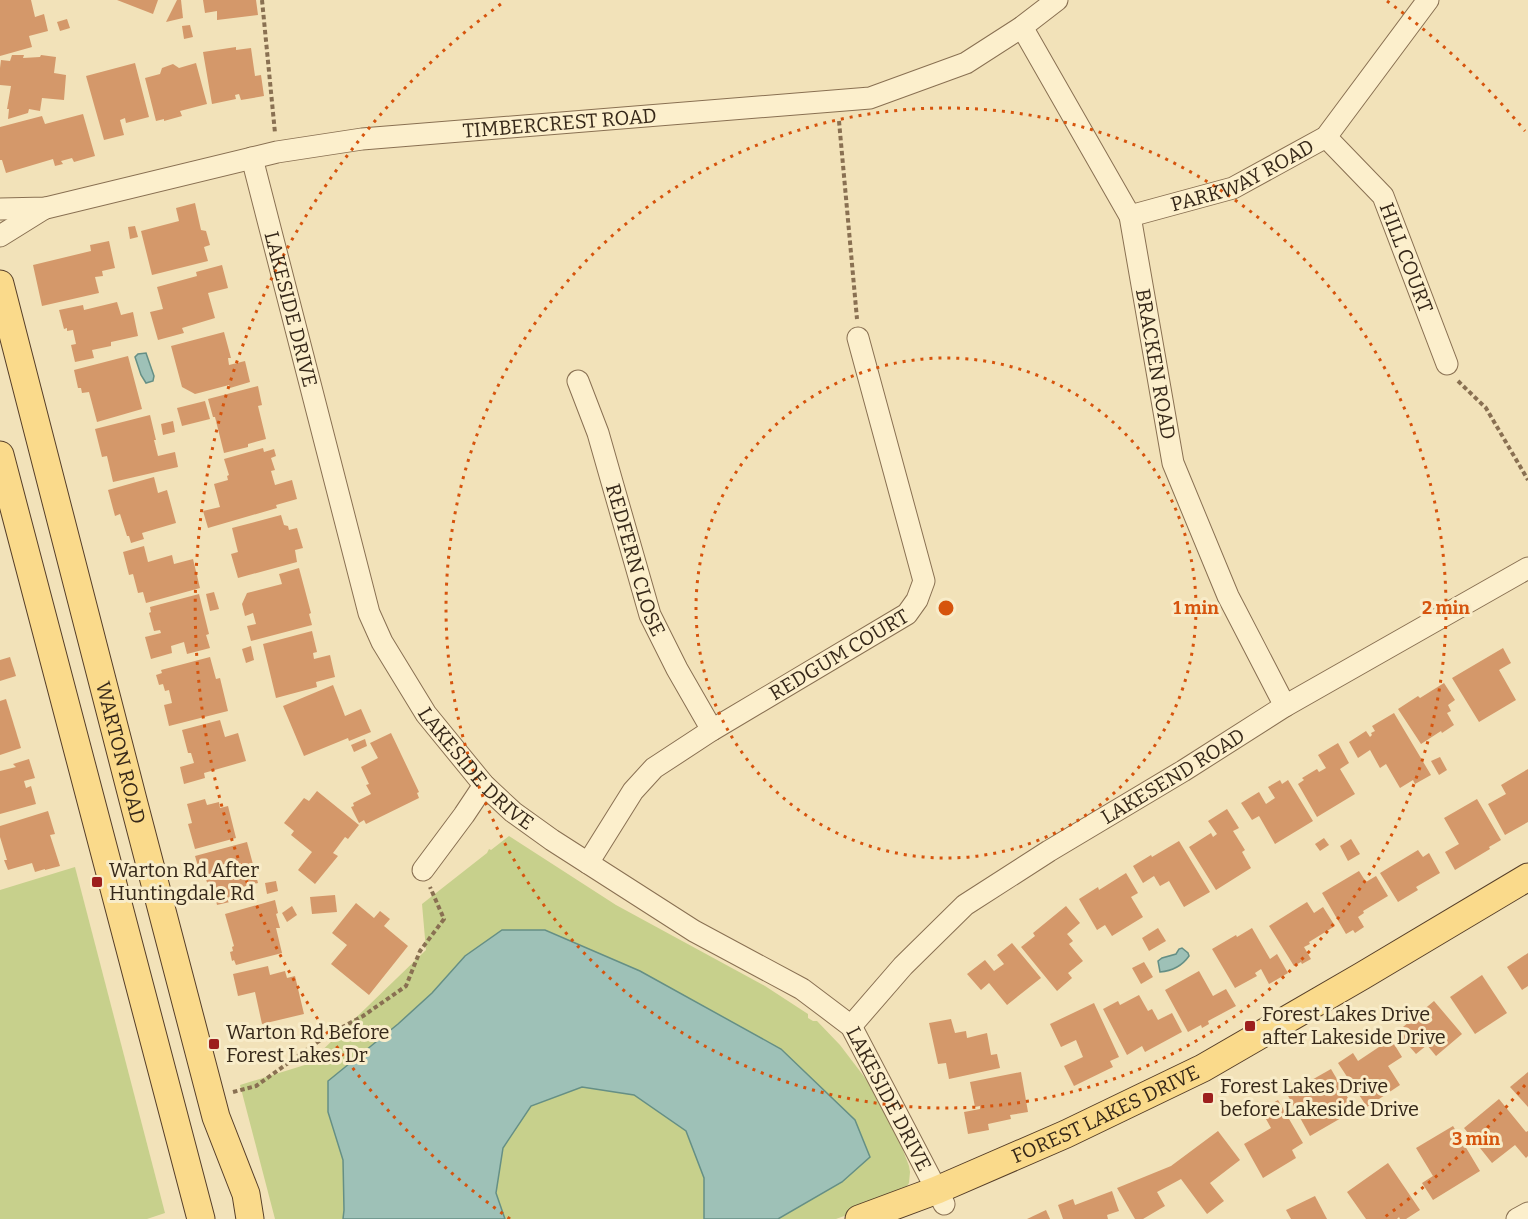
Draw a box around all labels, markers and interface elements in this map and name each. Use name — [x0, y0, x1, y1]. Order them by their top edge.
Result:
street label: TIMBERCREST ROAD — [462, 103, 658, 143]
street label: PARKWAY ROAD — [1168, 134, 1318, 216]
street label: HILL COURT — [1375, 199, 1438, 316]
street label: LAKESIDE DRIVE — [259, 229, 322, 389]
street label: BRACKEN ROAD — [1131, 287, 1181, 441]
street label: REDFERN CLOSE — [601, 481, 671, 640]
text: 1 min — [1173, 597, 1219, 619]
text: 2 min — [1422, 597, 1470, 619]
centre of rings — [936, 598, 956, 618]
street label: REDGUM COURT — [765, 604, 913, 705]
street label: WARTON ROAD — [91, 679, 151, 826]
street label: LAKESIDE DRIVE — [413, 703, 538, 835]
street label: LAKESEND ROAD — [1097, 723, 1249, 829]
place label: Warton Rd After Huntingdale Rd — [109, 858, 259, 905]
marker: Warton Rd After Huntingdale Rd — [90, 875, 104, 889]
place label: Forest Lakes Drive after Lakeside Drive — [1262, 1002, 1446, 1049]
marker: Forest Lakes Drive after Lakeside Drive — [1243, 1019, 1257, 1033]
place label: Warton Rd Before Forest Lakes Dr — [226, 1020, 389, 1067]
street label: LAKESIDE DRIVE — [841, 1022, 937, 1175]
marker: Warton Rd Before Forest Lakes Dr — [207, 1037, 221, 1051]
street label: FOREST LAKES DRIVE — [1008, 1060, 1203, 1168]
place label: Forest Lakes Drive before Lakeside Drive — [1220, 1074, 1419, 1121]
marker: Forest Lakes Drive before Lakeside Drive — [1201, 1091, 1215, 1105]
text: 3 min — [1452, 1128, 1500, 1150]

